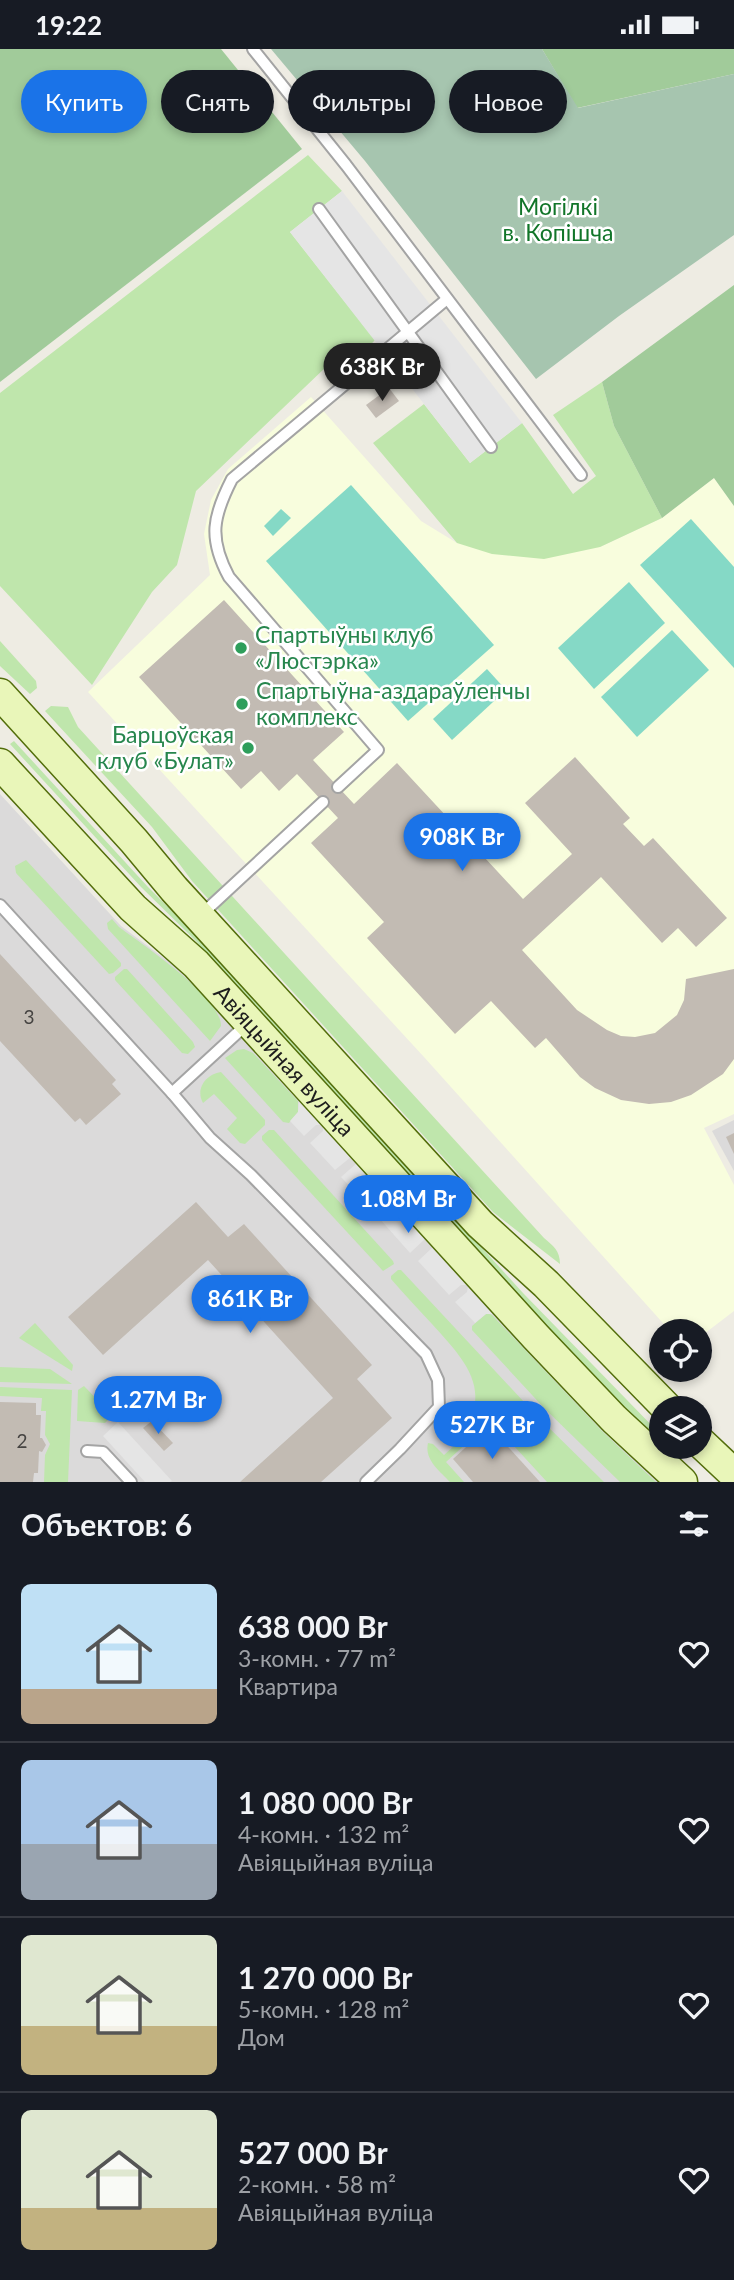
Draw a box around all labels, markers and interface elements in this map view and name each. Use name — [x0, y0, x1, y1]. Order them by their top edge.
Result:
text: 19:22 — [35, 9, 102, 41]
chip: Купить — [21, 70, 147, 133]
chip: Снять — [161, 70, 274, 133]
chip: Фильтры — [288, 70, 435, 133]
chip: Новое — [449, 70, 567, 133]
park label: Могілкі в. Копішча — [503, 192, 613, 246]
pin: 638K Br — [317, 343, 447, 403]
text: 638K Br — [340, 352, 424, 380]
place label: Cпартыўны клуб «Люстэрка» — [255, 620, 433, 674]
marker: Cпартыўны клуб «Люстэрка» — [233, 640, 249, 656]
place label: Спартыўна-аздараўленчы комплекс — [256, 676, 530, 730]
marker: Спартыўна-аздараўленчы комплекс — [234, 696, 250, 712]
place label: Барцоўская клуб «Булат» — [97, 720, 234, 774]
marker: Барцоўская клуб «Булат» — [240, 740, 256, 756]
pin: 908K Br — [397, 813, 527, 873]
text: 908K Br — [420, 822, 504, 850]
street label: Авіяцыйная вуліца — [209, 978, 361, 1142]
house number: 3 — [23, 1005, 35, 1028]
pin: 1.08M Br — [336, 1175, 480, 1235]
text: 1.08M Br — [360, 1184, 456, 1212]
pin: 861K Br — [185, 1275, 315, 1335]
text: 861K Br — [208, 1284, 292, 1312]
map controls — [649, 1319, 712, 1459]
button: locate — [649, 1319, 712, 1382]
pin: 1.27M Br — [86, 1377, 230, 1436]
text: 1.27M Br — [110, 1385, 206, 1413]
button: layers — [649, 1396, 712, 1459]
pin: 527K Br — [427, 1401, 557, 1461]
text: 527K Br — [450, 1410, 534, 1438]
house number: 2 — [16, 1429, 28, 1452]
icon: filters — [675, 1505, 713, 1543]
text: Объектов: 6 — [21, 1506, 192, 1542]
text: 638 000 Br — [238, 1608, 388, 1644]
icon: home — [77, 1612, 161, 1696]
icon: heart — [675, 1635, 713, 1673]
text: 3-комн. · 77 m² — [238, 1644, 396, 1672]
text: Квартира — [238, 1672, 338, 1700]
text: 1 080 000 Br — [238, 1784, 412, 1820]
icon: home — [77, 1788, 161, 1872]
icon: heart — [675, 1811, 713, 1849]
text: 4-комн. · 132 m² — [238, 1820, 409, 1848]
text: Авіяцыйная вуліца — [238, 1848, 433, 1876]
text: 1 270 000 Br — [238, 1959, 412, 1995]
icon: home — [77, 1963, 161, 2047]
icon: heart — [675, 1986, 713, 2024]
text: 5-комн. · 128 m² — [238, 1995, 409, 2023]
text: Дом — [238, 2023, 285, 2051]
text: 527 000 Br — [238, 2134, 388, 2170]
icon: home — [77, 2138, 161, 2222]
icon: heart — [675, 2161, 713, 2199]
text: 2-комн. · 58 m² — [238, 2170, 396, 2198]
text: Авіяцыйная вуліца — [238, 2198, 433, 2226]

